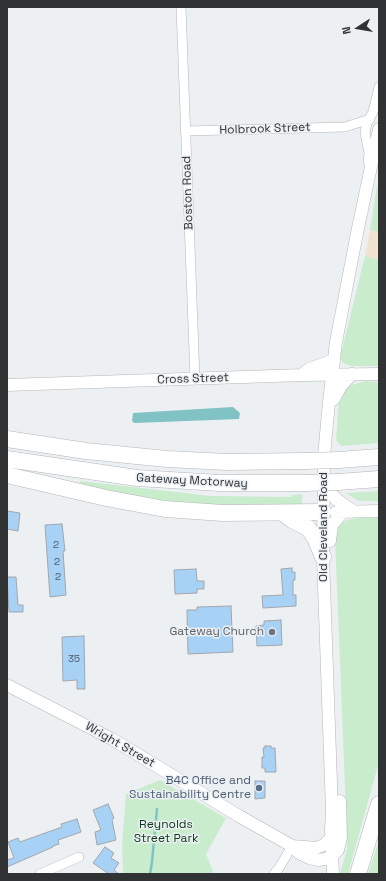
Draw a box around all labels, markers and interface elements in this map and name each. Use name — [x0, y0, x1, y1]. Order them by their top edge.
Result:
north arrow — [338, 8, 378, 48]
text: N — [339, 25, 354, 36]
street label: Holbrook Street — [219, 120, 311, 138]
street label: Boston Road — [180, 156, 196, 230]
street label: Cross Street — [157, 371, 229, 387]
street label: Gateway Motorway — [136, 471, 248, 491]
street label: Old Cleveland Road — [317, 472, 331, 582]
house number: 2 — [53, 539, 59, 551]
house number: 2 — [54, 556, 60, 568]
house number: 2 — [55, 571, 61, 583]
place label: Gateway Church — [169, 625, 264, 639]
marker: Gateway Church — [267, 627, 277, 637]
house number: 35 — [68, 653, 80, 665]
street label: Wright Street — [83, 719, 157, 771]
place label: B4C Office and Sustainability Centre — [129, 774, 251, 802]
marker: B4C Office and Sustainability Centre — [254, 783, 264, 793]
park label: Reynolds Street Park — [134, 818, 198, 846]

